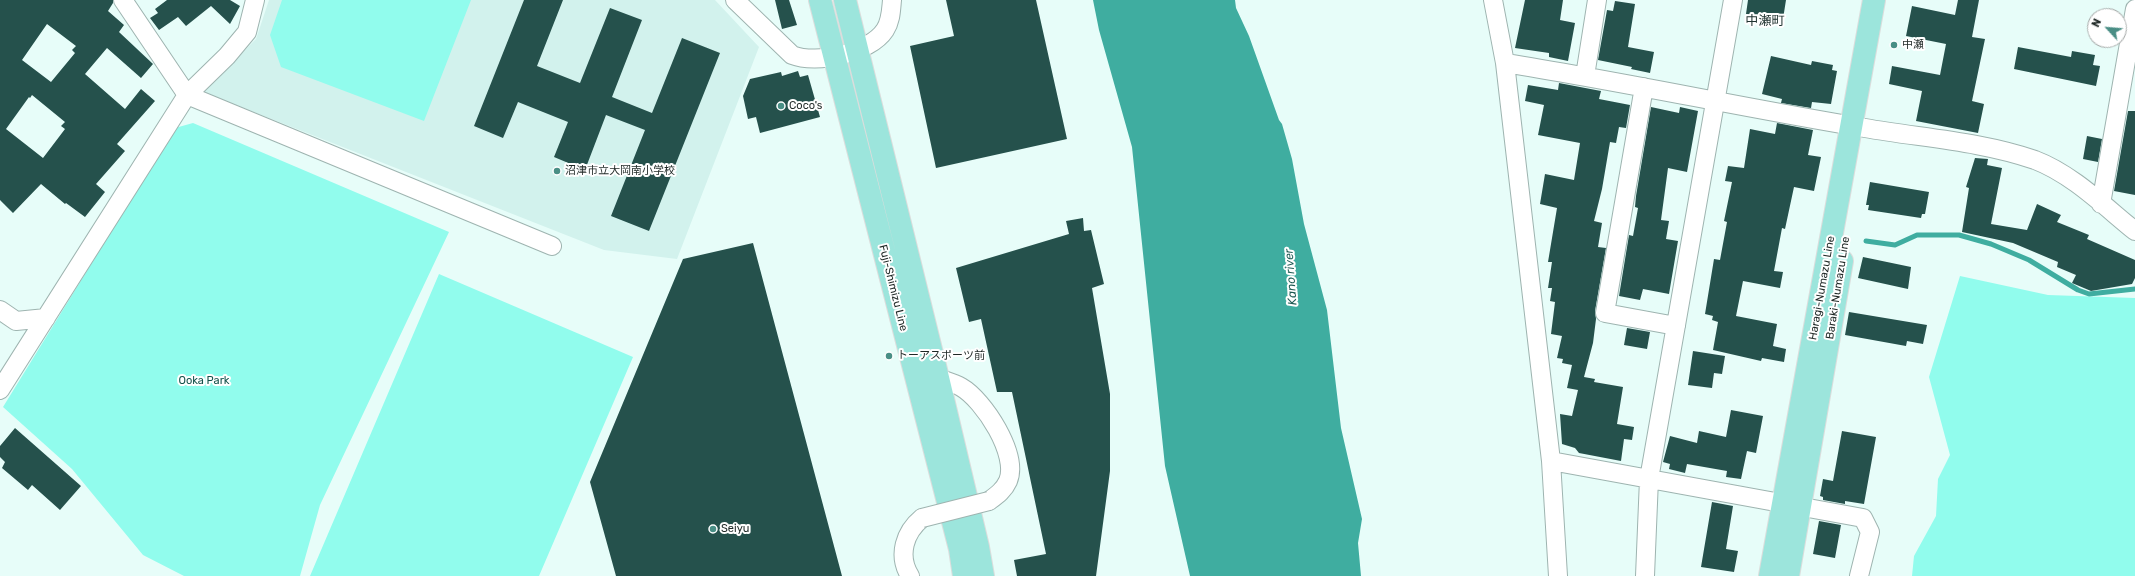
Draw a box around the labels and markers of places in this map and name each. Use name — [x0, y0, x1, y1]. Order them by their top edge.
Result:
place label: 中瀬 — [1902, 38, 1924, 52]
marker: 中瀬 — [1889, 40, 1899, 50]
place label: Coco's — [789, 99, 822, 113]
marker: Coco's — [776, 101, 786, 111]
place label: 沼津市立大岡南小学校 — [565, 164, 675, 178]
marker: 沼津市立大岡南小学校 — [552, 166, 562, 176]
place label: トーアスポーツ前 — [897, 349, 985, 363]
marker: トーアスポーツ前 — [884, 351, 894, 361]
place label: Seiyu — [721, 522, 749, 536]
marker: Seiyu — [708, 524, 718, 534]

